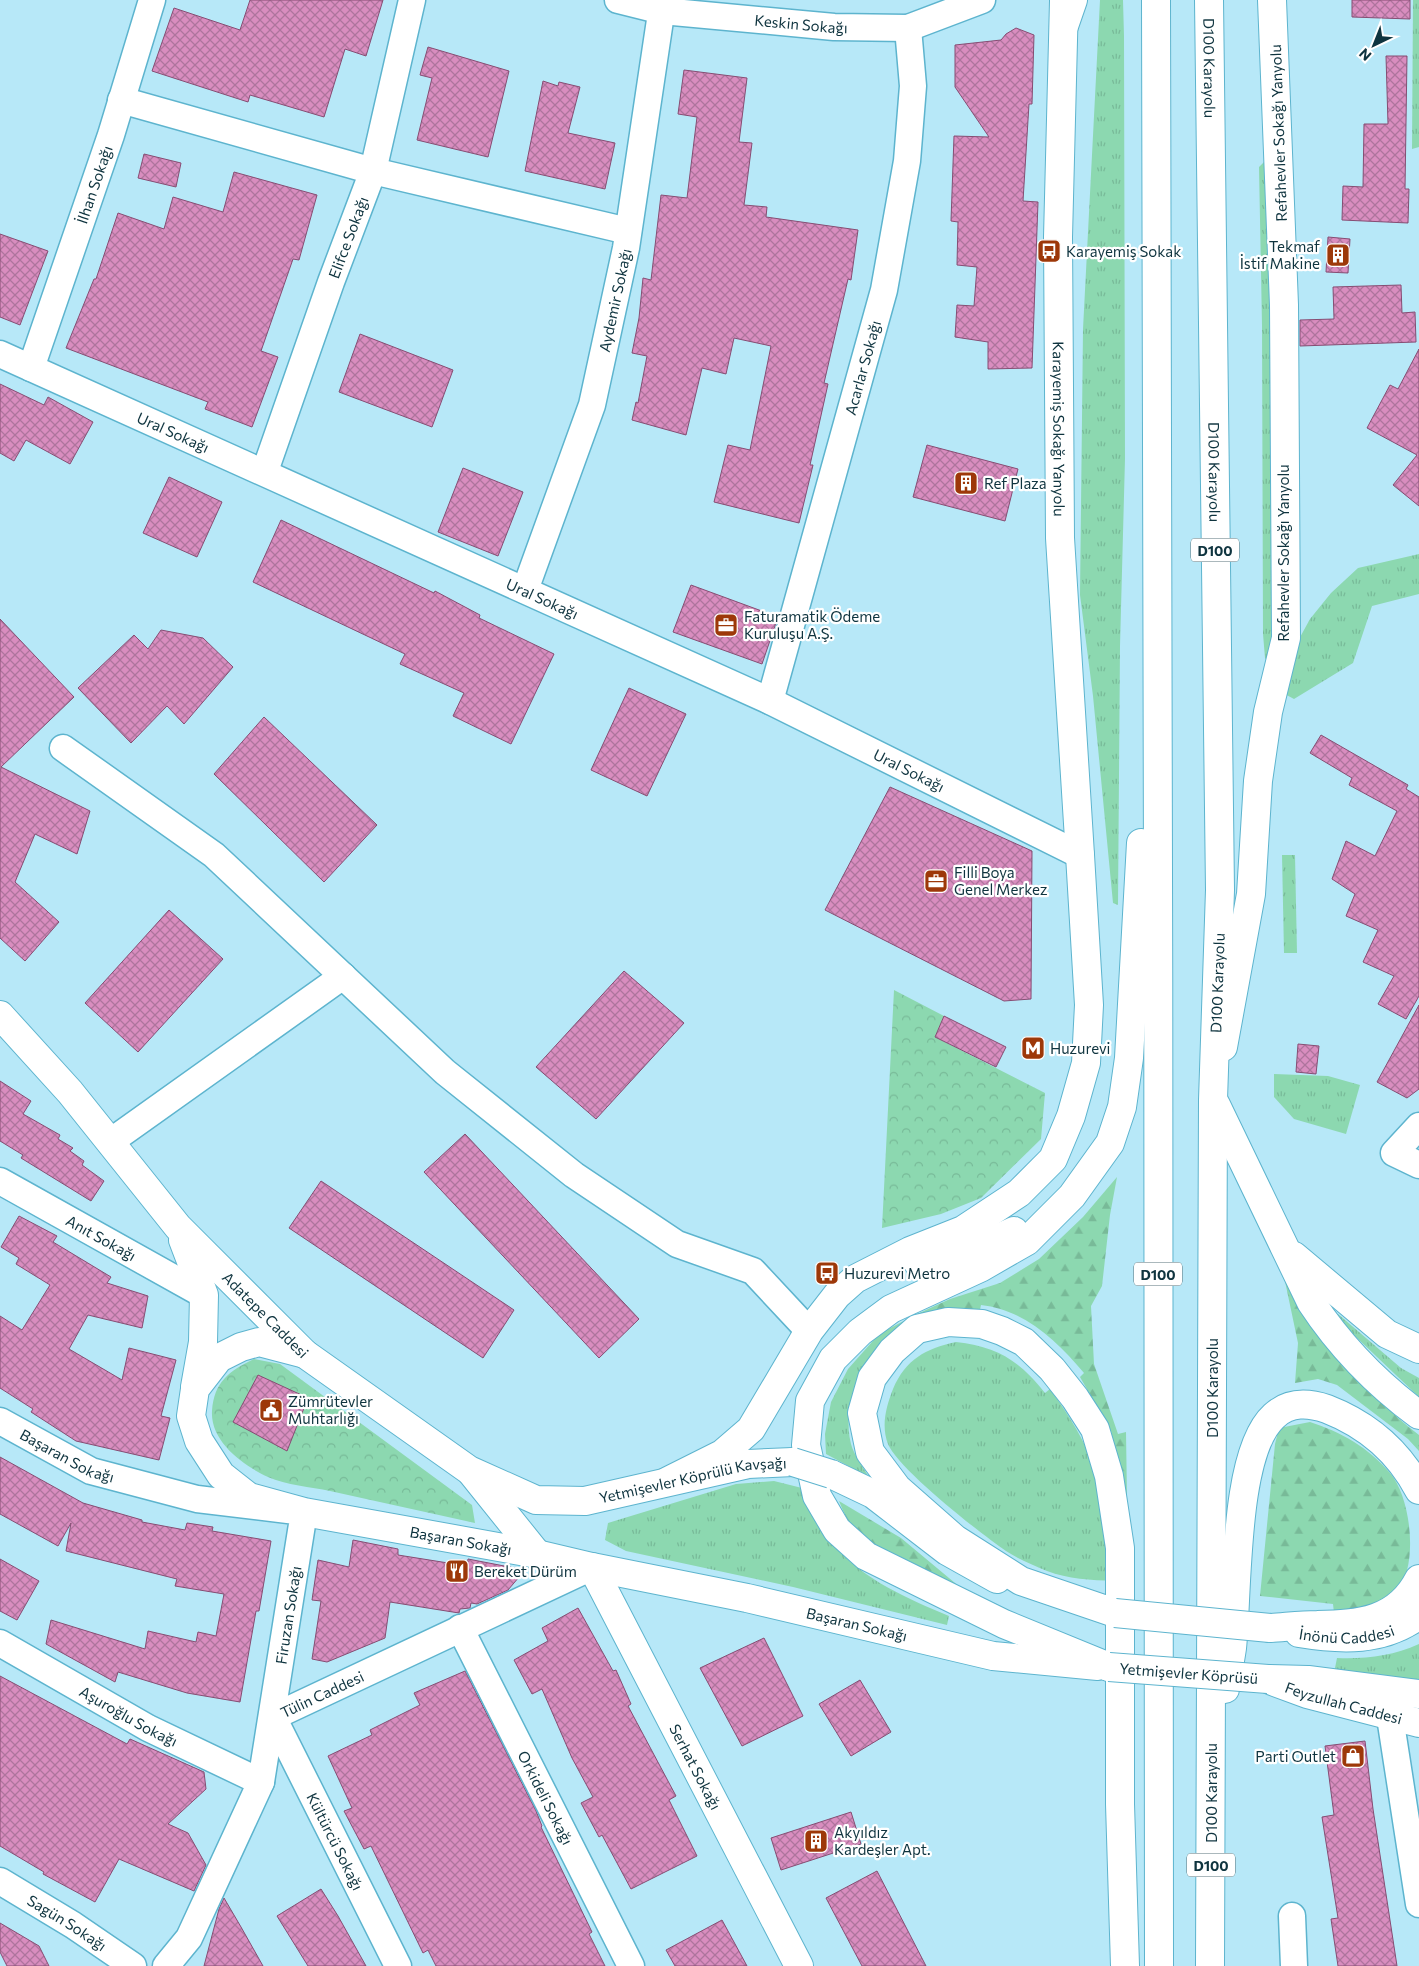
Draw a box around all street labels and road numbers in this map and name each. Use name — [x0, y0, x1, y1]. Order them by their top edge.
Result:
street label: Keskin Sokağı — [754, 11, 848, 36]
street label: D100 Karayolu — [1200, 18, 1219, 118]
street label: Refahevler Sokağı Yanyolu — [1266, 44, 1290, 222]
street label: İlhan Sokağı — [72, 143, 116, 226]
street label: Elifce Sokağı — [324, 194, 372, 281]
street label: Aydemir Sokağı — [595, 247, 635, 354]
street label: Acarlar Sokağı — [841, 318, 884, 417]
street label: Karayemiş Sokağı Yanyolu — [1050, 341, 1069, 517]
street label: Ural Sokağı — [134, 408, 212, 456]
street label: D100 Karayolu — [1205, 422, 1224, 522]
street label: Refahevler Sokağı Yanyolu — [1274, 464, 1292, 642]
road number: D100 — [1191, 538, 1239, 562]
street label: Ural Sokağı — [504, 574, 581, 623]
street label: Ural Sokağı — [871, 745, 948, 795]
street label: D100 Karayolu — [1206, 933, 1228, 1033]
street label: Anıt Sokağı — [63, 1211, 140, 1264]
road number: D100 — [1134, 1262, 1182, 1286]
street label: Adatepe Caddesi — [219, 1268, 312, 1361]
street label: D100 Karayolu — [1203, 1338, 1221, 1438]
street label: Başaran Sokağı — [17, 1425, 116, 1486]
street label: Yetmişevler Köprülü Kavşağı — [597, 1453, 787, 1507]
street label: Başaran Sokağı — [408, 1522, 513, 1558]
street label: Firuzan Sokağı — [271, 1565, 305, 1665]
street label: Başaran Sokağı — [805, 1603, 909, 1645]
street label: İnönü Caddesi — [1298, 1621, 1397, 1647]
street label: Yetmişevler Köprüsü — [1119, 1659, 1259, 1687]
street label: Tülin Caddesi — [277, 1667, 366, 1721]
street label: Feyzullah Caddesi — [1283, 1678, 1404, 1727]
street label: Aşuroğlu Sokağı — [76, 1682, 181, 1750]
street label: Serhat Sokağı — [666, 1721, 725, 1813]
street label: D100 Karayolu — [1202, 1743, 1220, 1843]
street label: Orkideli Sokağı — [514, 1747, 577, 1848]
street label: Kültürcü Sokağı — [303, 1789, 367, 1893]
road number: D100 — [1187, 1854, 1235, 1876]
street label: Sagün Sokağı — [24, 1891, 110, 1954]

